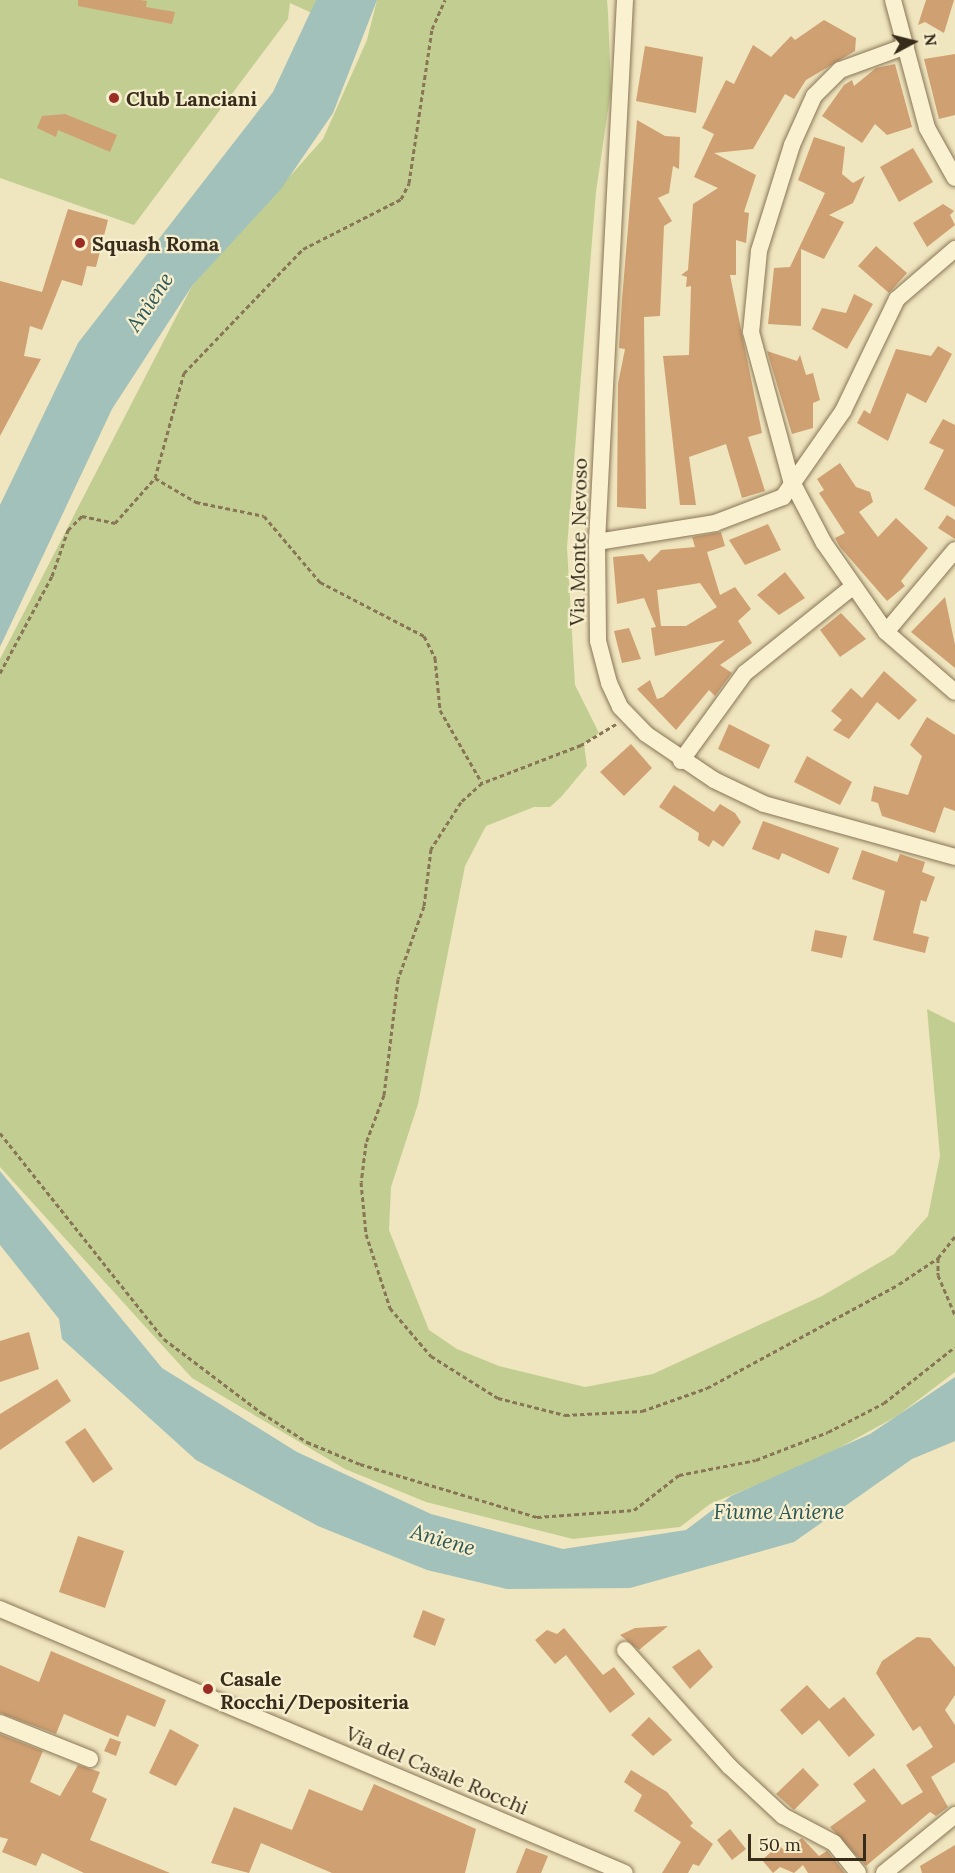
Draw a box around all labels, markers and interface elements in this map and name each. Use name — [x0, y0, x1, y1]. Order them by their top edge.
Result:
north arrow — [883, 12, 943, 72]
text: N — [920, 32, 942, 47]
place label: Club Lanciani — [126, 86, 257, 110]
marker: Club Lanciani — [107, 91, 121, 105]
place label: Squash Roma — [92, 231, 219, 255]
marker: Squash Roma — [73, 236, 87, 250]
water label: Aniene — [121, 268, 179, 336]
street label: Via Monte Nevoso — [565, 458, 591, 626]
water label: Fiume Aniene — [714, 1499, 844, 1525]
water label: Aniene — [408, 1519, 478, 1561]
place label: Casale Rocchi/Depositeria — [220, 1666, 409, 1713]
marker: Casale Rocchi/Depositeria — [201, 1682, 215, 1696]
street label: Via del Casale Rocchi — [342, 1721, 532, 1819]
scale bar — [751, 1822, 870, 1860]
text: 50 m — [759, 1833, 801, 1856]

